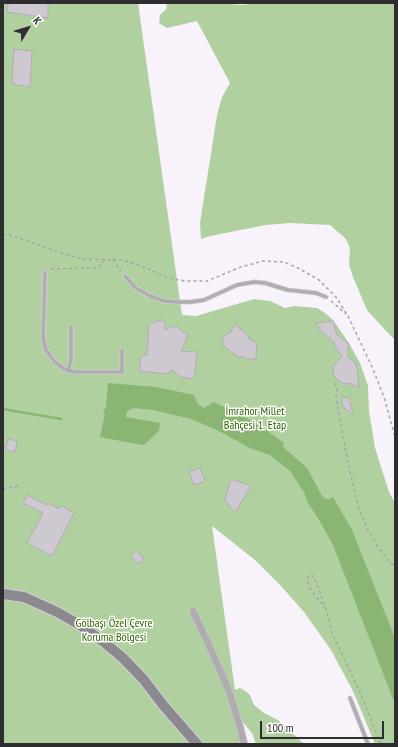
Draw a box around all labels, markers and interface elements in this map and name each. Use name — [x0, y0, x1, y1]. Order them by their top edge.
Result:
north arrow — [8, 8, 48, 48]
text: K — [30, 14, 45, 27]
park label: İmrahor Millet Bahçesi 1. Etap — [224, 405, 286, 433]
park label: Gölbaşı Özel Çevre Koruma Bölgesi — [76, 617, 152, 645]
scale bar — [262, 713, 386, 739]
text: 100 m — [267, 720, 294, 735]

